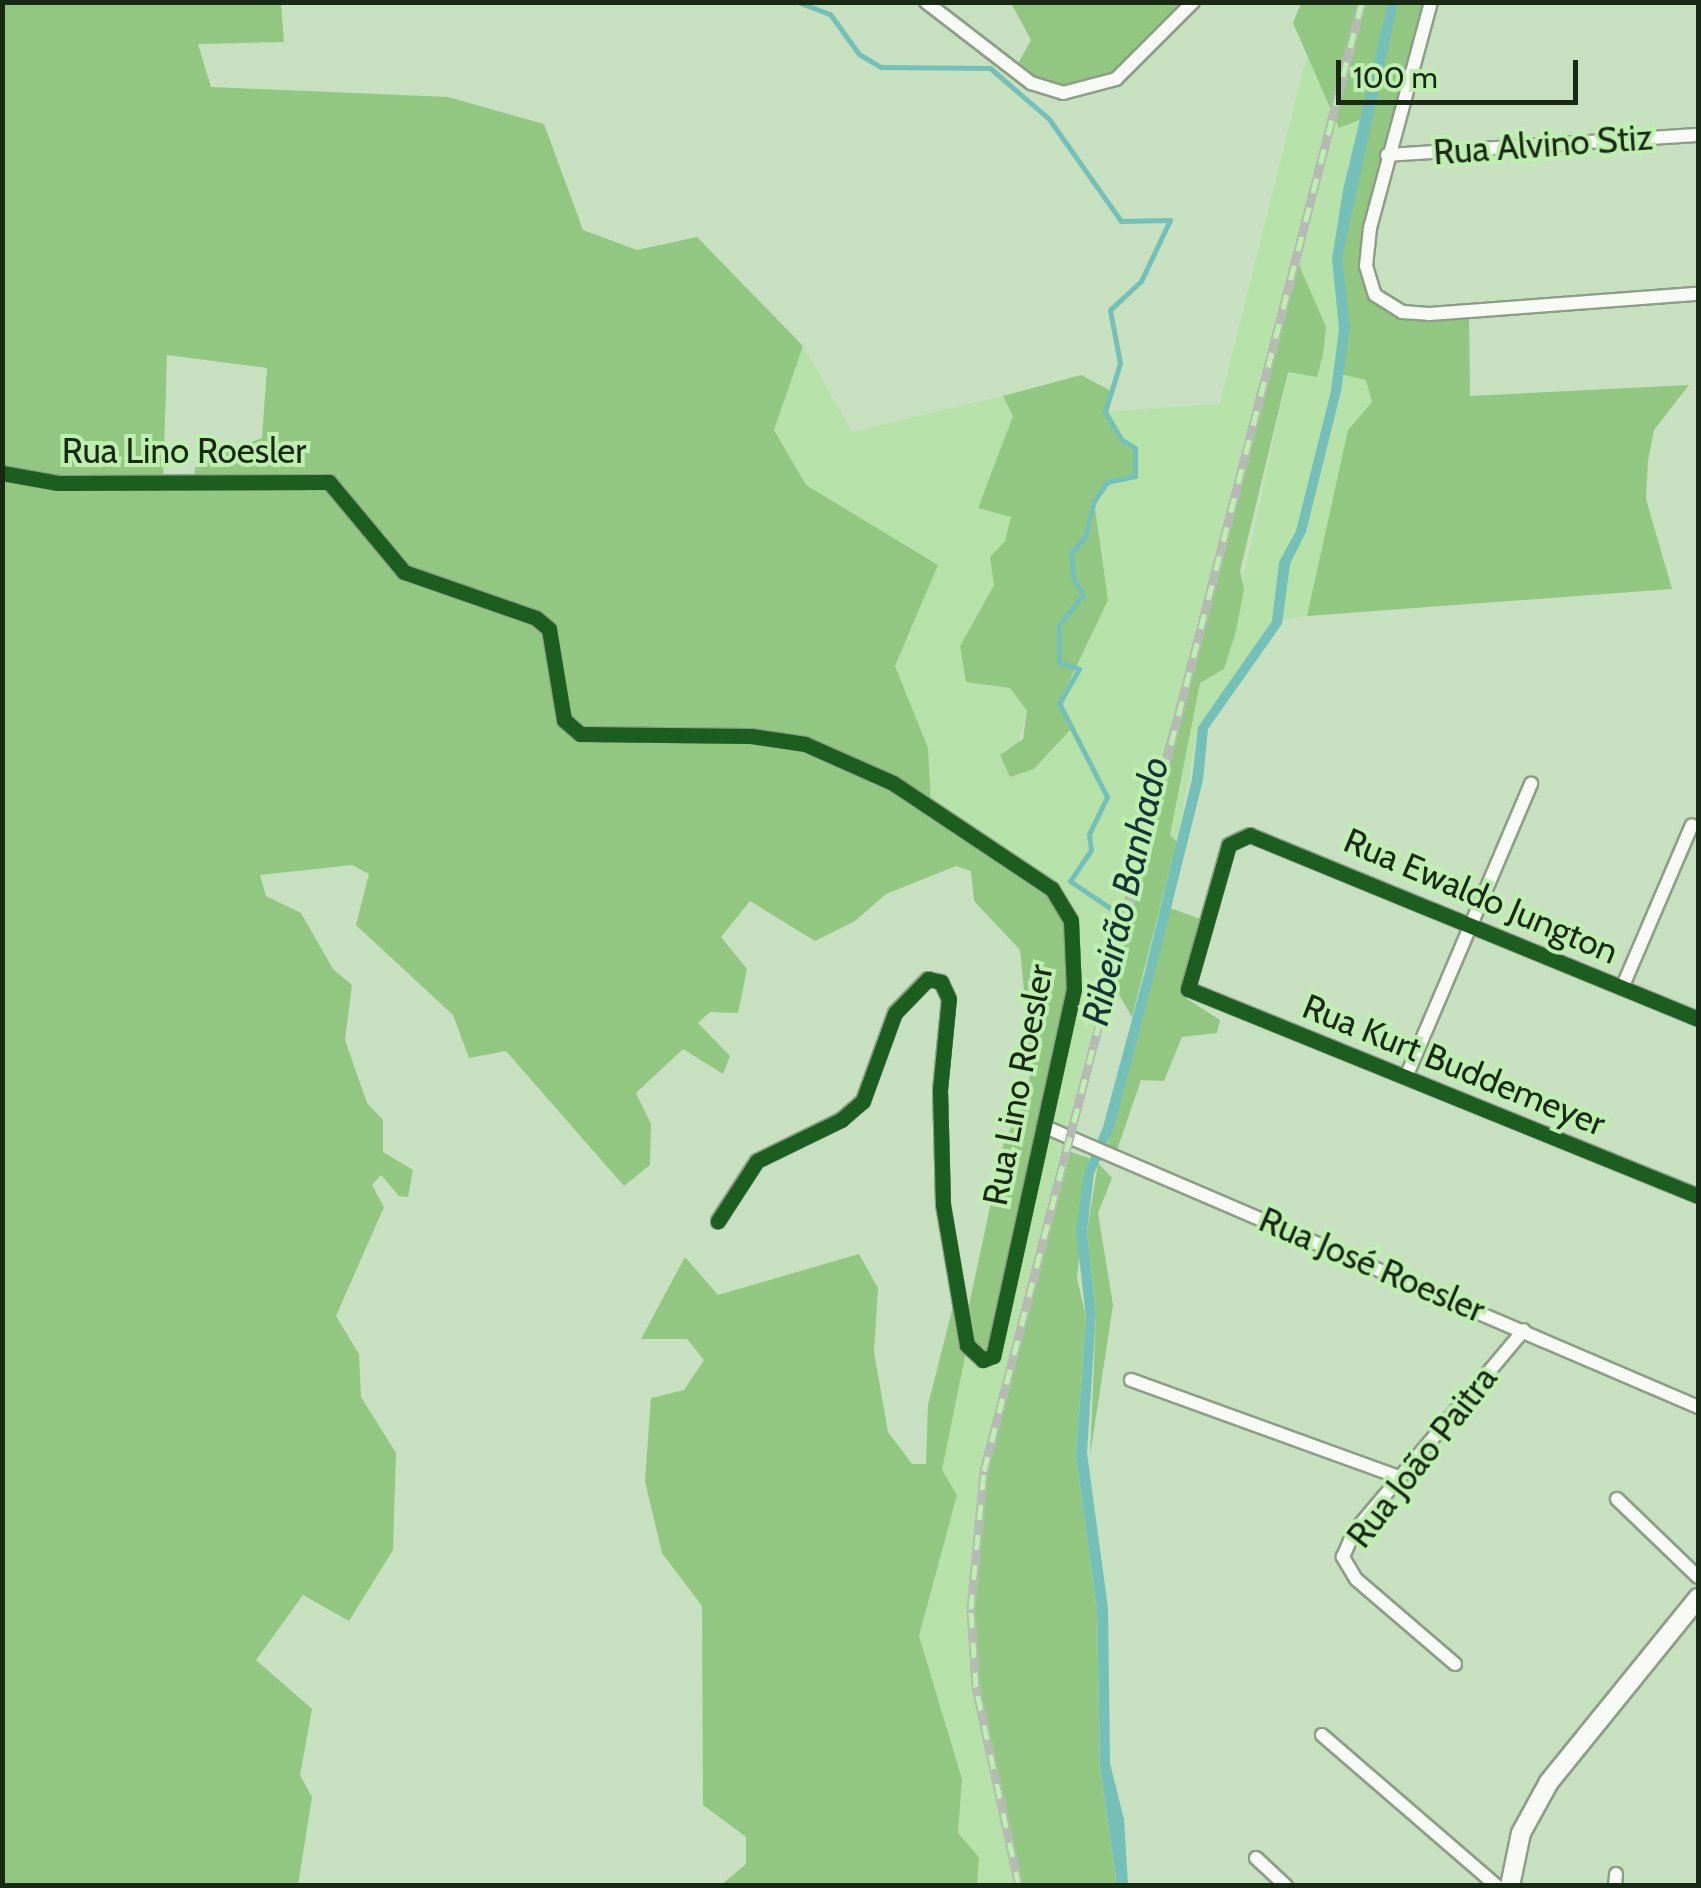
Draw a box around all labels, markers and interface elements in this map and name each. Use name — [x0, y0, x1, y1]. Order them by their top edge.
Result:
scale bar — [1341, 40, 1584, 102]
text: 100 m — [1353, 59, 1438, 96]
street label: Rua Alvino Stiz — [1432, 116, 1654, 174]
street label: Rua Lino Roesler — [62, 430, 306, 472]
water label: Ribeirão Banhado — [1072, 752, 1178, 1030]
street label: Rua Ewaldo Jungton — [1338, 819, 1624, 973]
street label: Rua Lino Roesler — [974, 961, 1062, 1209]
street label: Rua Kurt Buddemeyer — [1297, 985, 1611, 1145]
street label: Rua José Roesler — [1253, 1199, 1491, 1331]
street label: Rua João Paitra — [1338, 1358, 1506, 1556]

